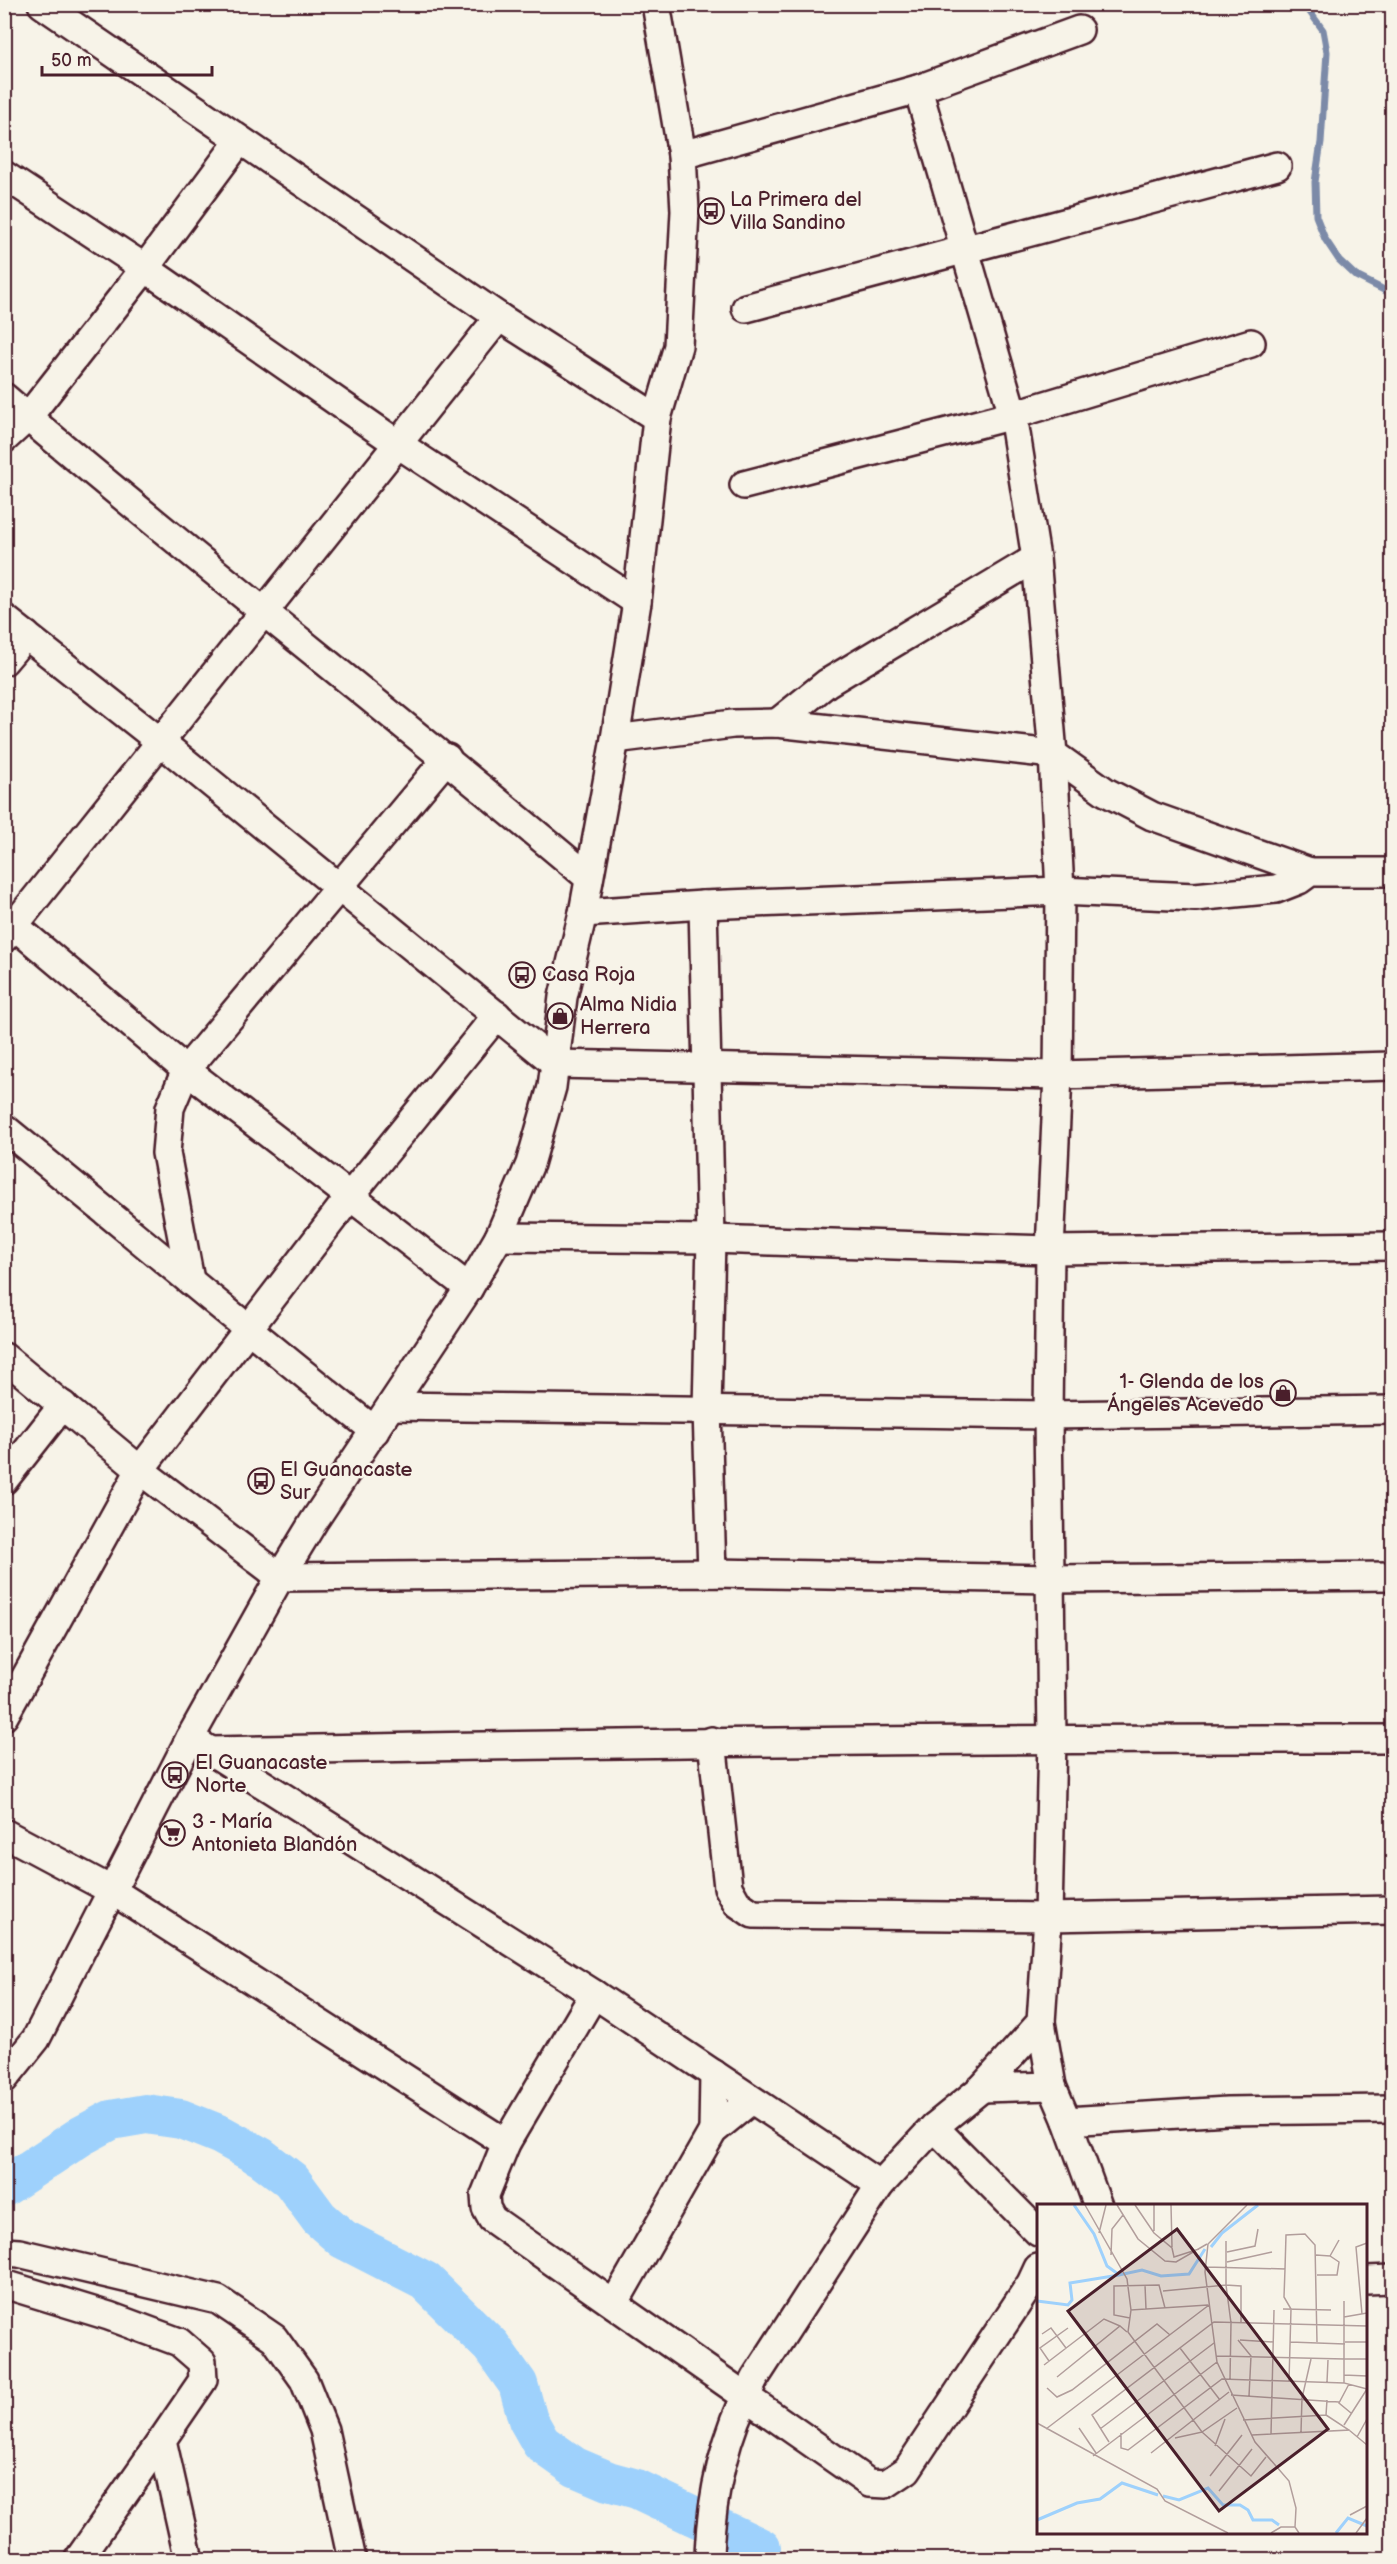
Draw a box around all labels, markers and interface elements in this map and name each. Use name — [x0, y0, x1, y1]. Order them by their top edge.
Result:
scale bar — [42, 39, 212, 77]
text: 50 m — [51, 50, 92, 71]
place label: La Primera del Villa Sandino — [730, 188, 862, 235]
bus stop icon: La Primera del Villa Sandino — [696, 196, 726, 226]
bus stop icon: Casa Roja — [507, 960, 537, 990]
place label: Casa Roja — [542, 963, 635, 987]
place label: Alma Nidia Herrera — [580, 993, 677, 1040]
shop icon: Alma Nidia Herrera — [545, 1001, 575, 1031]
place label: 1- Glenda de los Ángeles Acevedo — [1107, 1370, 1264, 1417]
shop icon: 1- Glenda de los Ángeles Acevedo — [1268, 1378, 1298, 1408]
place label: El Guanacaste Sur — [280, 1458, 412, 1505]
bus stop icon: El Guanacaste Sur — [246, 1466, 276, 1496]
place label: El Guanacaste Norte — [195, 1751, 327, 1798]
bus stop icon: El Guanacaste Norte — [160, 1760, 190, 1790]
place label: 3 - María Antonieta Blandón — [192, 1810, 357, 1857]
supermarket icon: 3 - María Antonieta Blandón — [157, 1818, 187, 1848]
inset map — [1037, 2204, 1367, 2534]

